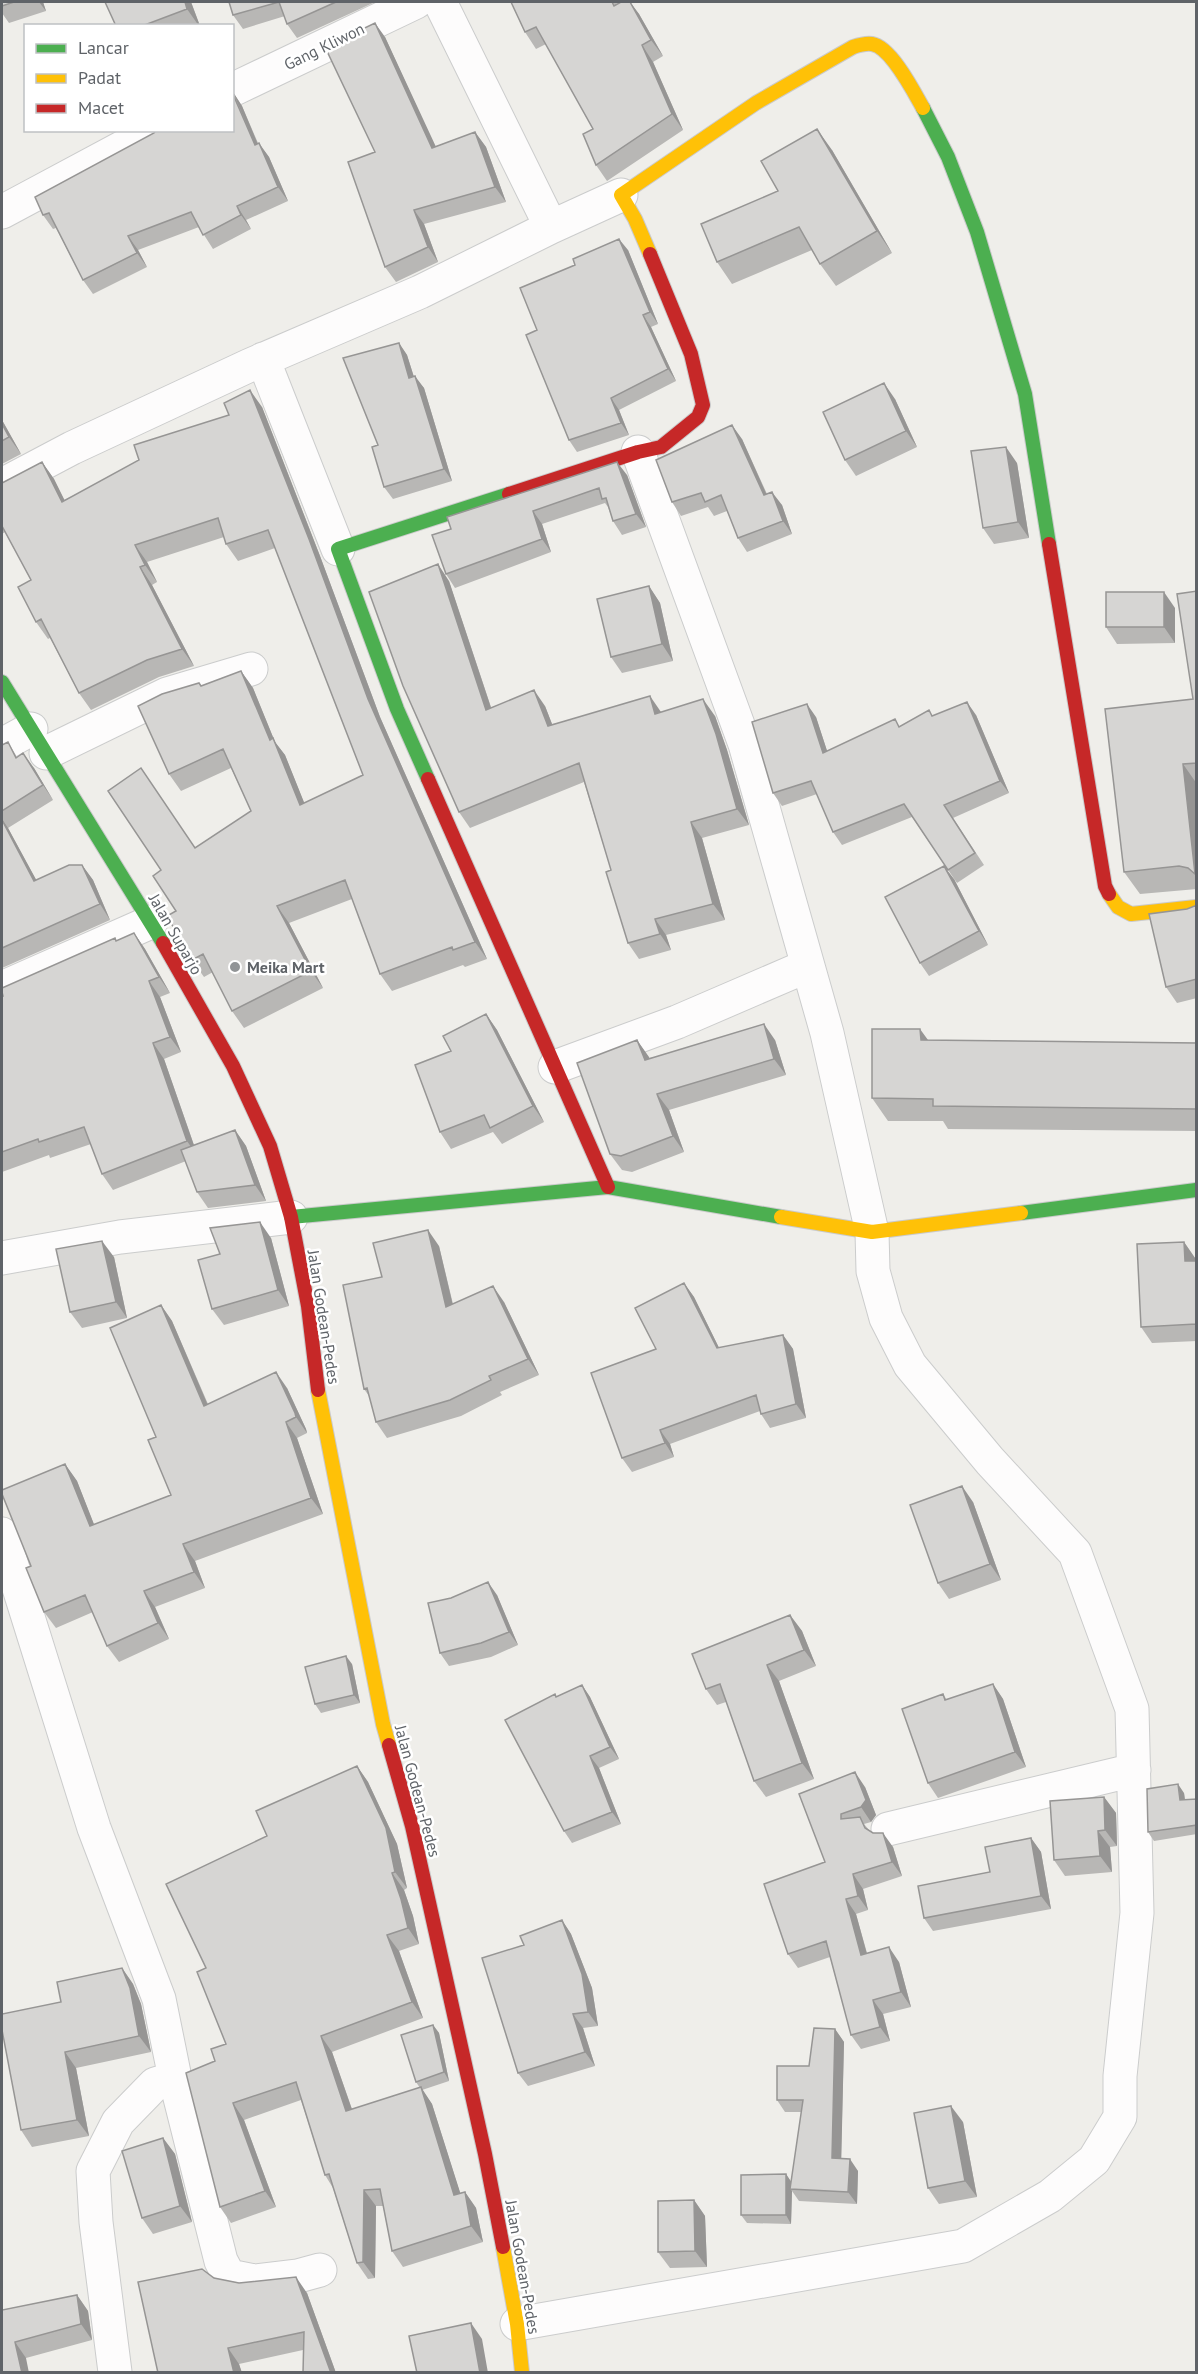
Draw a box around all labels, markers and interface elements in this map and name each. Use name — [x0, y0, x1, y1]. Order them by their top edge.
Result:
street label: Gang Kliwon — [281, 18, 367, 74]
legend — [24, 24, 234, 132]
text: Lancar — [78, 36, 129, 59]
text: Padat — [78, 66, 121, 89]
text: Macet — [78, 96, 124, 119]
street label: Jalan Suparjo — [144, 889, 207, 978]
place label: Meika Mart — [247, 957, 325, 977]
marker: Meika Mart — [228, 960, 242, 974]
street label: Jalan Godean-Pedes — [303, 1247, 345, 1386]
street label: Jalan Godean-Pedes — [391, 1722, 445, 1859]
street label: Jalan Godean-Pedes — [501, 2197, 545, 2336]

